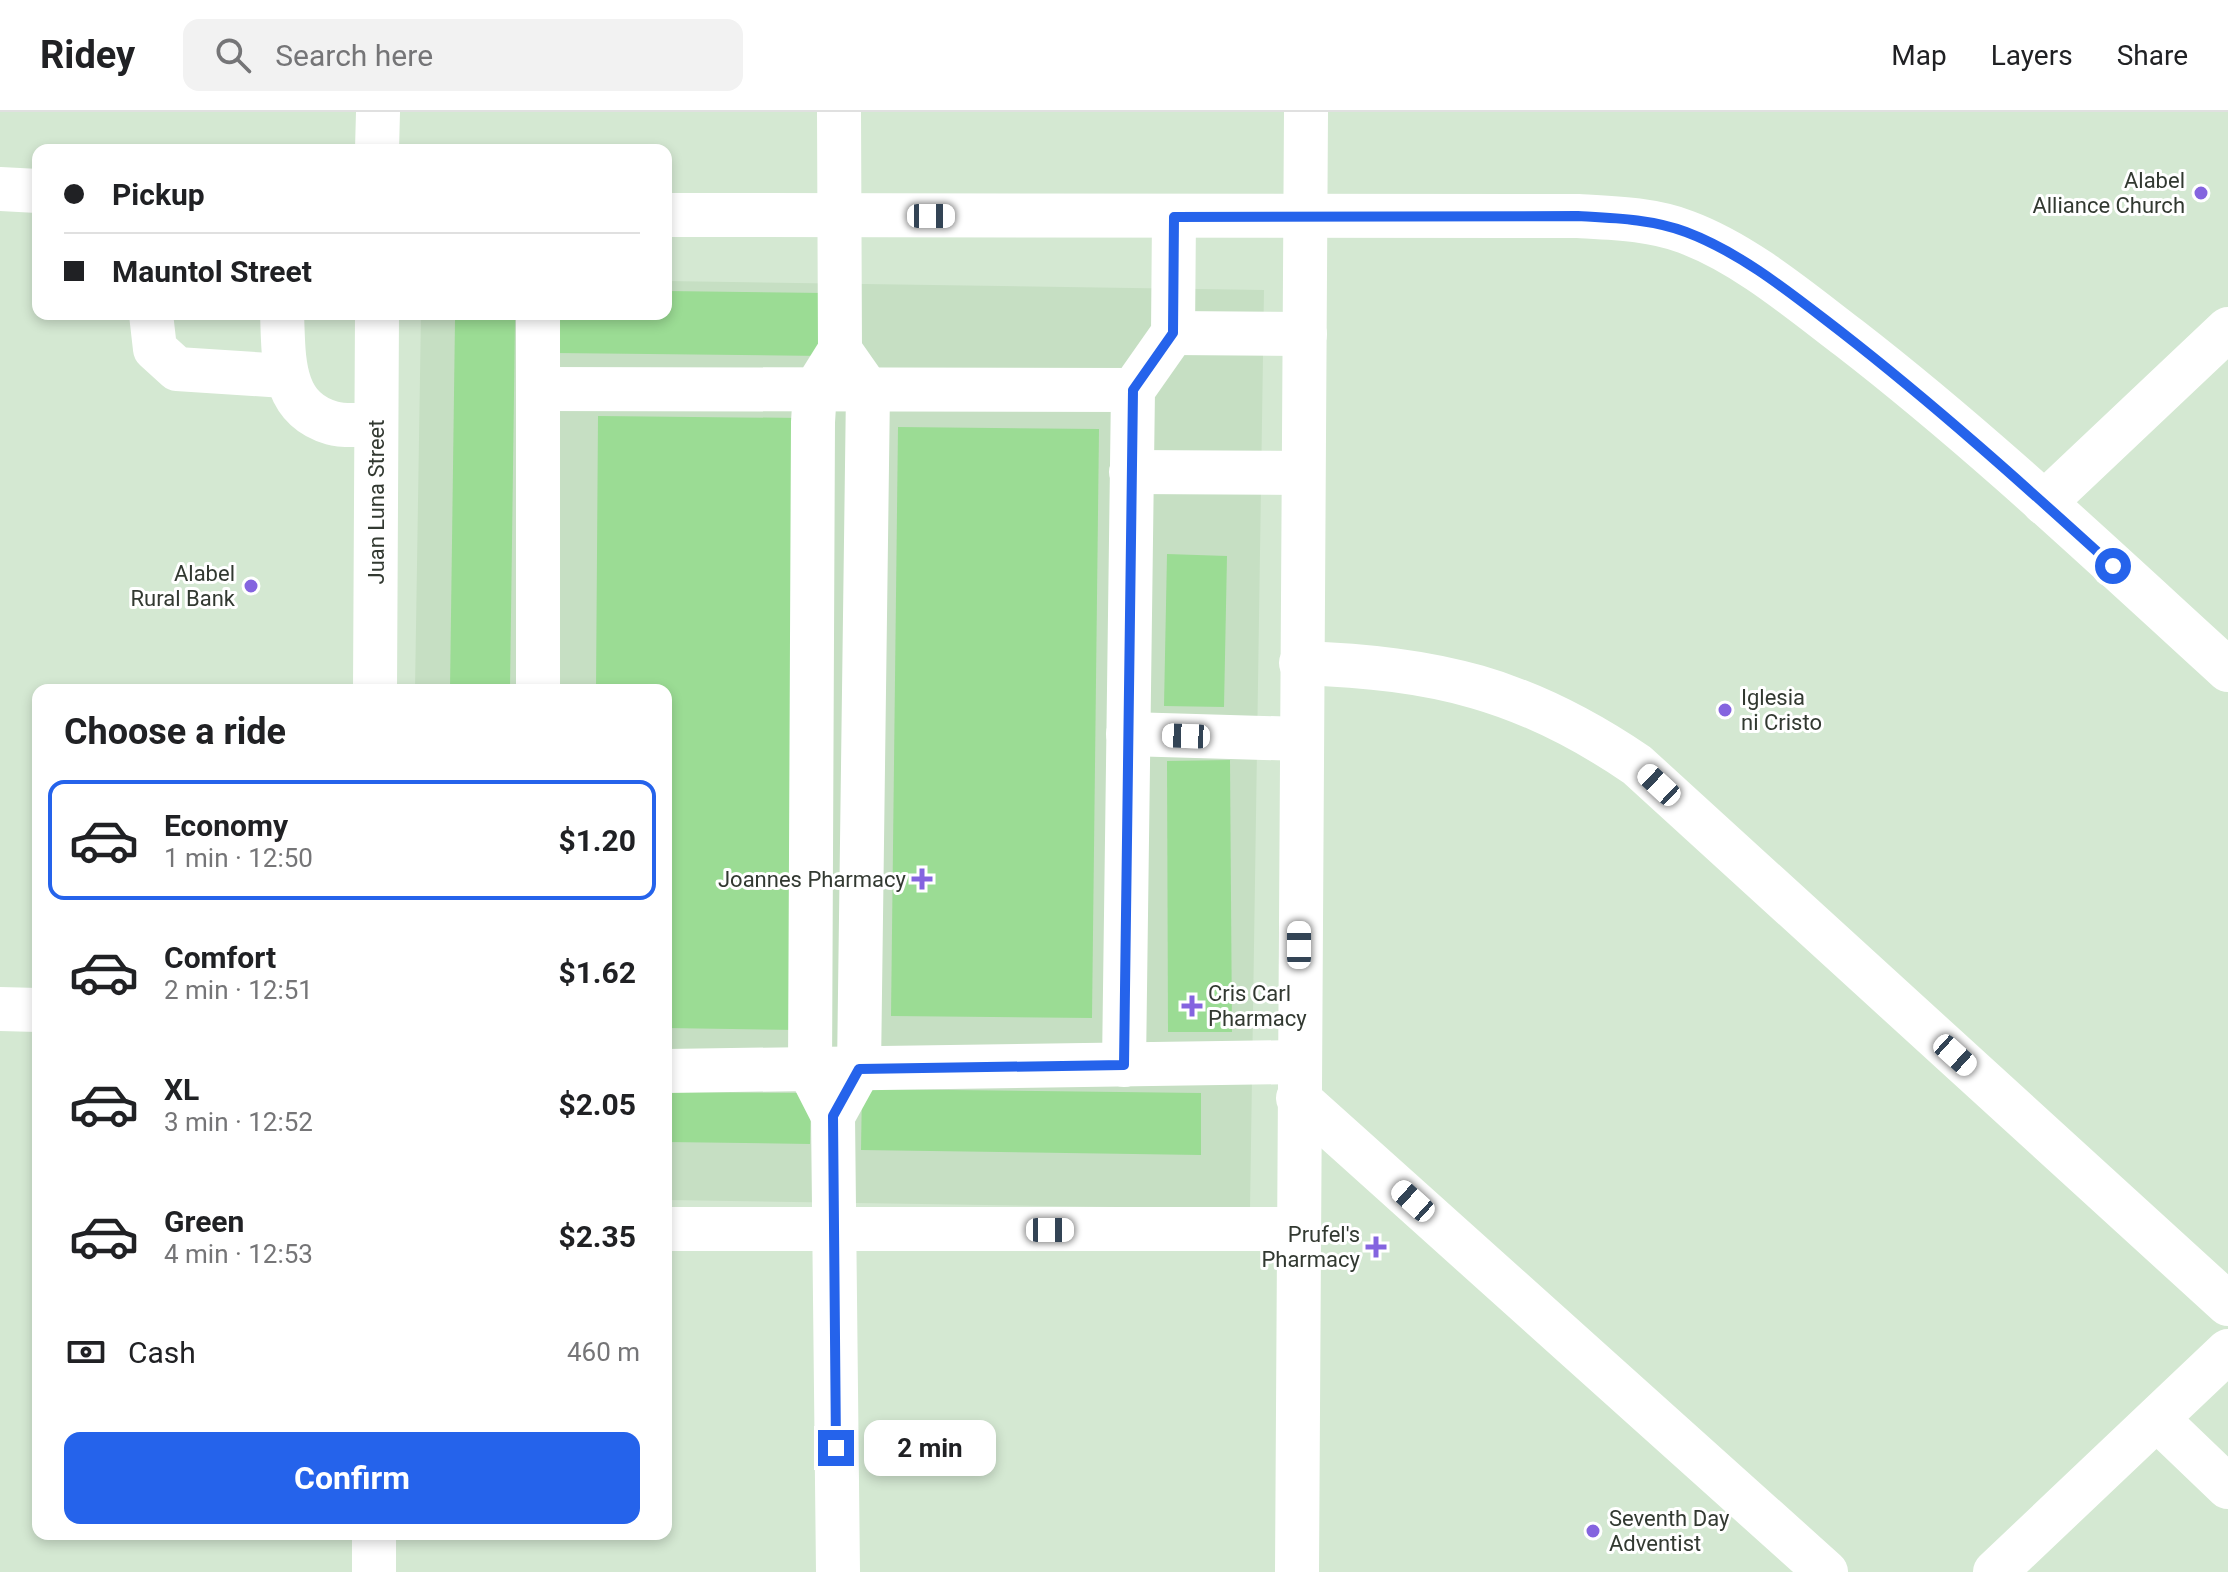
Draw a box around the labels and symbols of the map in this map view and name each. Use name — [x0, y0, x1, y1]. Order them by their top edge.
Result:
place label: Alabel Alliance Church — [2032, 168, 2185, 218]
marker: Alabel Alliance Church — [2192, 184, 2210, 202]
car — [907, 204, 955, 228]
street label: Juan Luna Street — [364, 420, 389, 584]
route start — [2095, 548, 2131, 584]
place label: Alabel Rural Bank — [131, 561, 236, 611]
marker: Alabel Rural Bank — [242, 577, 260, 595]
place label: Iglesia ni Cristo — [1741, 685, 1822, 735]
marker: Iglesia ni Cristo — [1716, 701, 1734, 719]
car — [1162, 723, 1210, 749]
car — [1633, 760, 1685, 810]
place label: Joannes Pharmacy — [718, 867, 907, 892]
marker: Joannes Pharmacy — [913, 870, 931, 888]
car — [1287, 921, 1311, 969]
place label: Cris Carl Pharmacy — [1208, 981, 1307, 1031]
marker: Cris Carl Pharmacy — [1183, 997, 1201, 1015]
car — [1929, 1030, 1981, 1080]
car — [1387, 1176, 1439, 1226]
car — [1026, 1218, 1074, 1242]
place label: Prufel's Pharmacy — [1261, 1222, 1361, 1272]
marker: Prufel's Pharmacy — [1367, 1238, 1385, 1256]
callout: 2 min — [864, 1420, 996, 1476]
route end — [818, 1430, 854, 1466]
place label: Seventh Day Adventist — [1609, 1506, 1730, 1556]
marker: Seventh Day Adventist — [1584, 1522, 1602, 1540]

